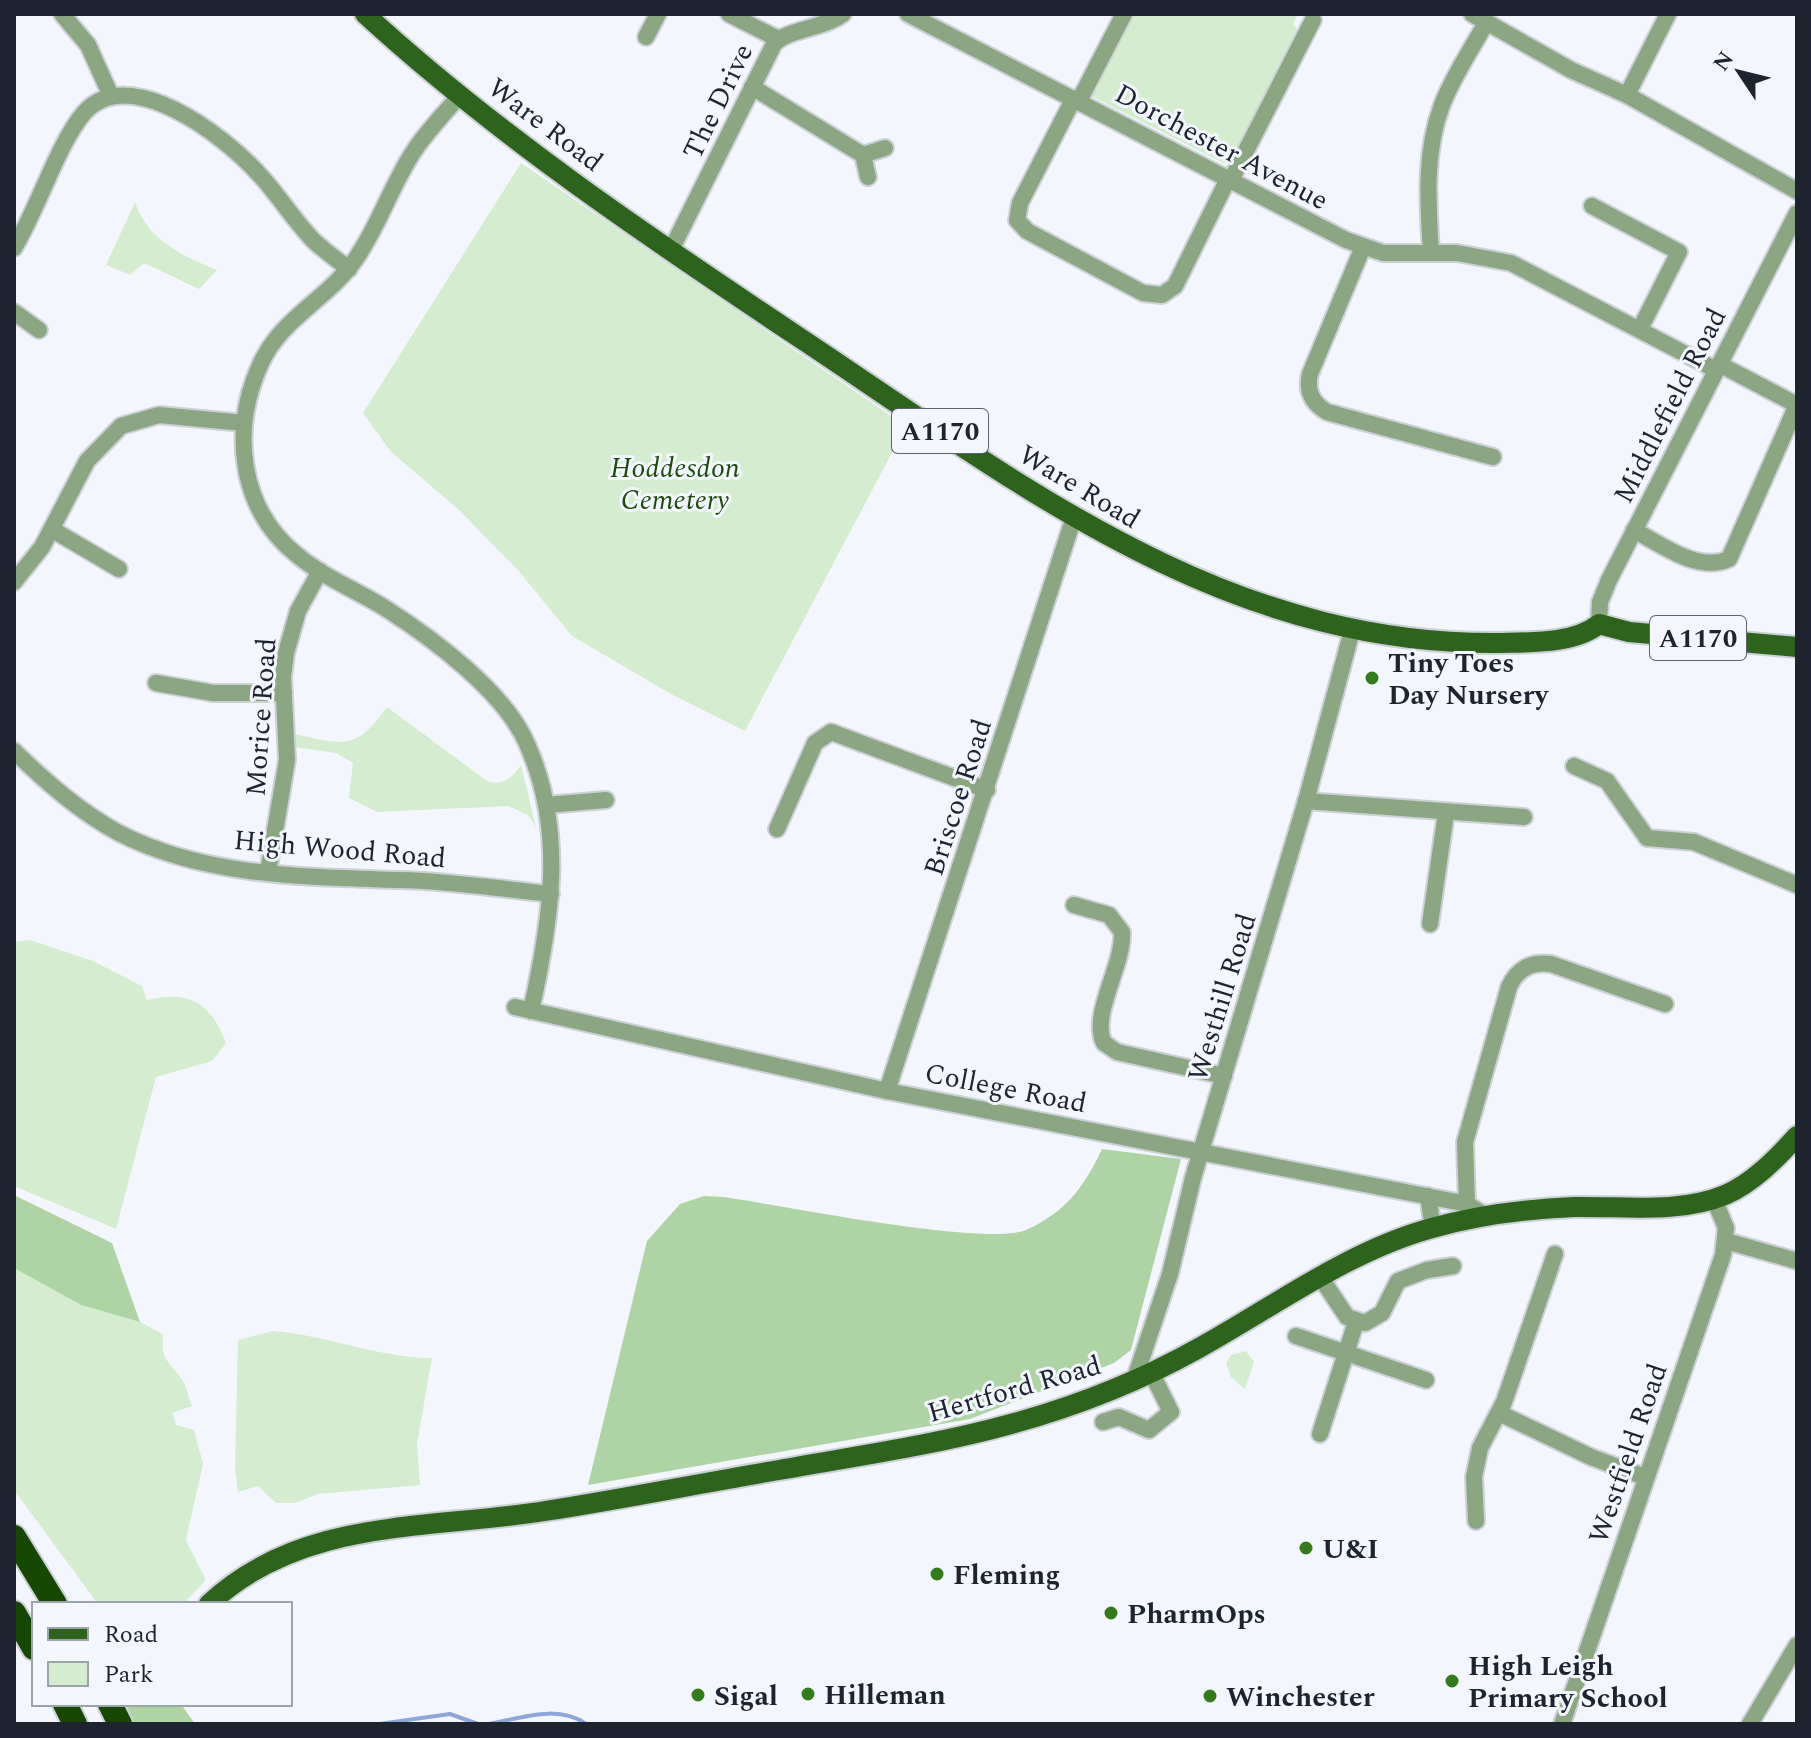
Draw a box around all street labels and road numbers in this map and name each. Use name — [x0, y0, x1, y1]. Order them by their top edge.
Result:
street label: The Drive — [672, 36, 765, 167]
street label: Ware Road — [478, 67, 612, 183]
street label: Dorchester Avenue — [1107, 73, 1336, 222]
street label: Middlefield Road — [1602, 300, 1738, 511]
road number: A1170 — [892, 409, 988, 453]
street label: Ware Road — [1010, 434, 1148, 541]
road number: A1170 — [1650, 616, 1746, 660]
street label: Morice Road — [235, 636, 288, 798]
street label: Briscoe Road — [913, 713, 1004, 881]
street label: High Wood Road — [232, 819, 448, 880]
street label: Westhill Road — [1176, 908, 1268, 1087]
street label: College Road — [921, 1052, 1090, 1125]
street label: Hertford Road — [923, 1344, 1106, 1435]
street label: Westfield Road — [1577, 1358, 1679, 1549]

